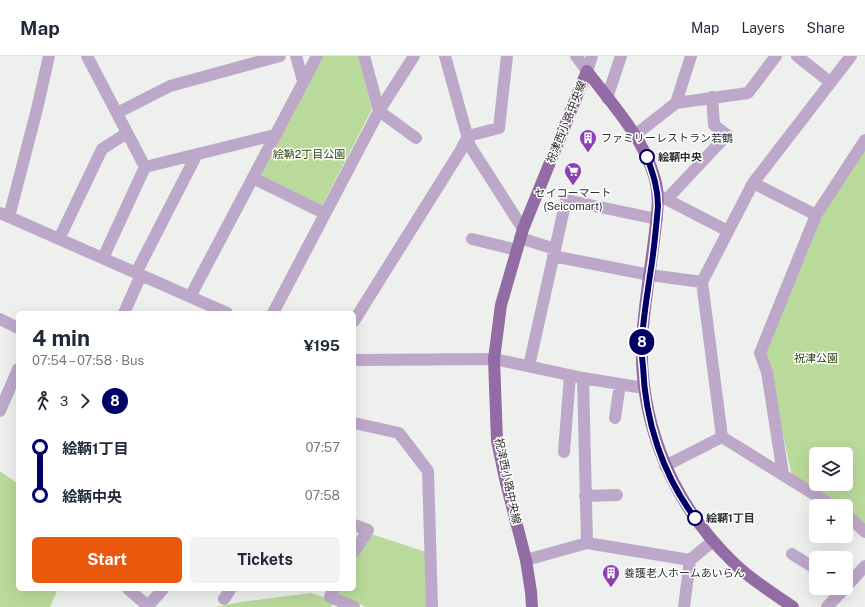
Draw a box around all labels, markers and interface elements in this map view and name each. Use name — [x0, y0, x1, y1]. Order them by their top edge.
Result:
text: Map — [20, 17, 60, 39]
text: Map — [691, 20, 719, 36]
text: Layers — [741, 20, 785, 36]
text: Share — [807, 20, 845, 36]
street label: 祝津西小路中央線 — [544, 79, 588, 165]
building icon: ファミリーレストラン若鶴 — [578, 128, 598, 153]
place label: ファミリーレストラン若鶴 — [601, 132, 733, 144]
park label: 絵靹2丁目公園 — [273, 148, 345, 160]
marker: 絵鞆中央 — [639, 149, 655, 165]
place label: 絵鞆中央 — [658, 151, 702, 163]
supermarket icon: セイコーマート (Seicomart) — [563, 161, 583, 186]
place label: セイコーマート (Seicomart) — [535, 187, 612, 212]
text: 4 min — [32, 325, 90, 351]
line badge: 8 — [629, 329, 655, 355]
text: 8 — [637, 334, 647, 350]
text: ¥195 — [304, 337, 340, 354]
park label: 祝津公園 — [794, 352, 838, 364]
text: 07:54 – 07:58 · Bus — [32, 353, 144, 368]
icon: walk — [32, 390, 54, 412]
icon: forward — [74, 390, 96, 412]
text: 8 — [110, 393, 120, 409]
text: 3 — [60, 394, 68, 409]
street label: 祝津西小路中央線 — [493, 437, 523, 525]
text: 絵鞆1丁目 — [62, 440, 128, 457]
text: 07:57 — [305, 440, 340, 455]
map controls — [809, 447, 853, 595]
button: layers — [809, 447, 853, 491]
text: 絵鞆中央 — [62, 488, 122, 505]
text: 07:58 — [305, 488, 340, 503]
button: + — [809, 499, 853, 543]
marker: 絵鞆1丁目 — [687, 510, 703, 526]
place label: 絵鞆1丁目 — [706, 512, 755, 524]
button: Start — [32, 537, 182, 583]
button: Tickets — [190, 537, 340, 583]
button: − — [809, 551, 853, 595]
building icon: 養護老人ホームあいらん — [601, 563, 621, 588]
place label: 養護老人ホームあいらん — [624, 567, 745, 579]

